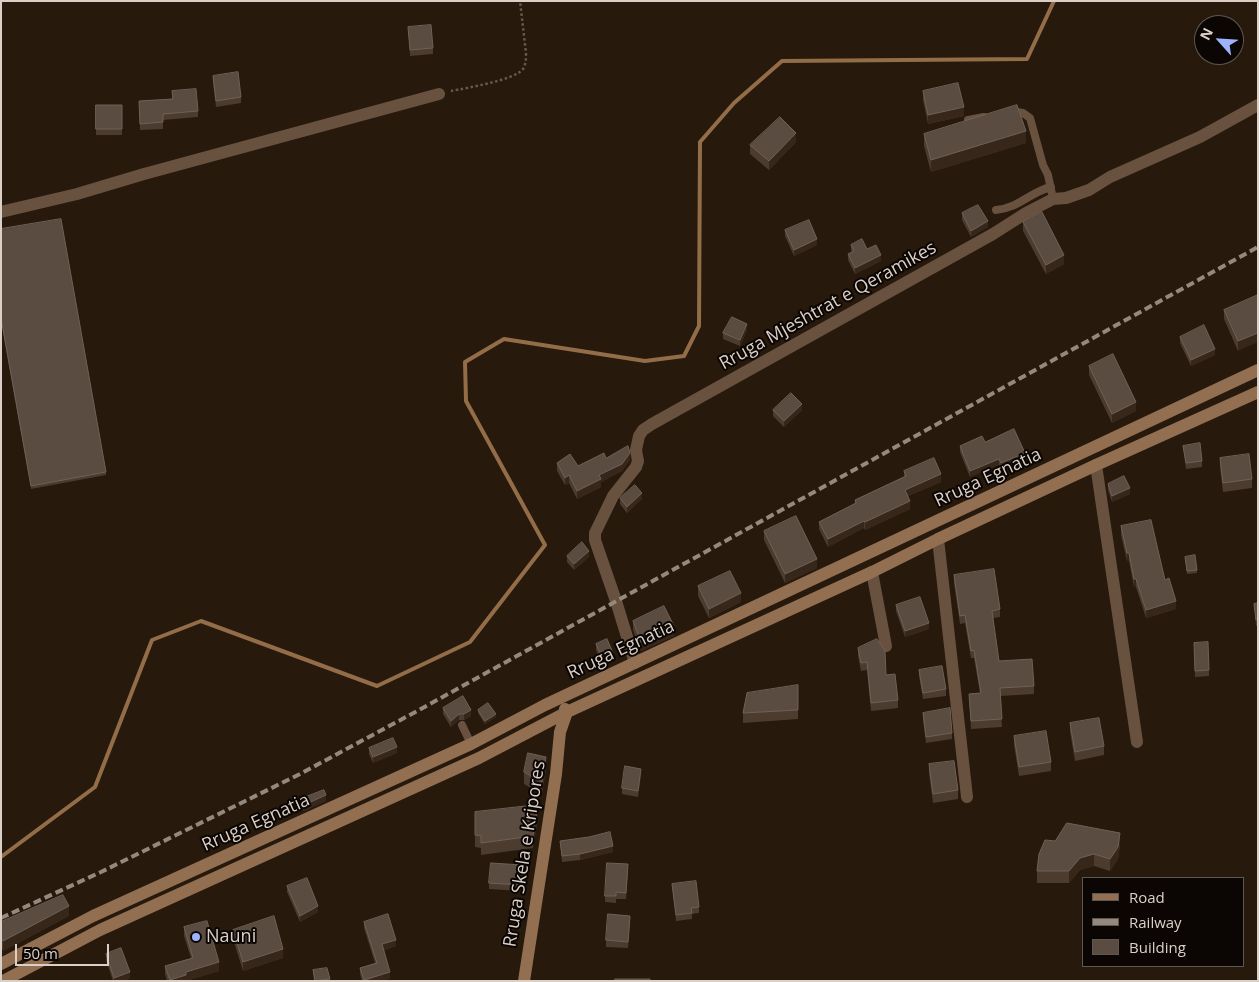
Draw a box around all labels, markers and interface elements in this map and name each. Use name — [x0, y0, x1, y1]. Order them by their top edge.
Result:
north arrow — [1194, 15, 1244, 65]
text: N — [1195, 24, 1217, 43]
street label: Rruga Mjeshtrat e Qeramikes — [716, 237, 940, 375]
street label: Rruga Egnatia — [931, 444, 1045, 512]
street label: Rruga Egnatia — [564, 616, 678, 684]
street label: Rruga Skela e Kripores — [500, 759, 550, 949]
street label: Rruga Egnatia — [199, 790, 313, 856]
legend — [1082, 877, 1244, 967]
text: Road — [1129, 887, 1165, 907]
text: Railway — [1129, 912, 1182, 932]
place label: Nauni — [206, 926, 256, 948]
marker: Nauni — [190, 931, 202, 943]
scale bar — [18, 934, 111, 966]
text: Building — [1129, 937, 1186, 957]
text: 50 m — [23, 943, 58, 963]

